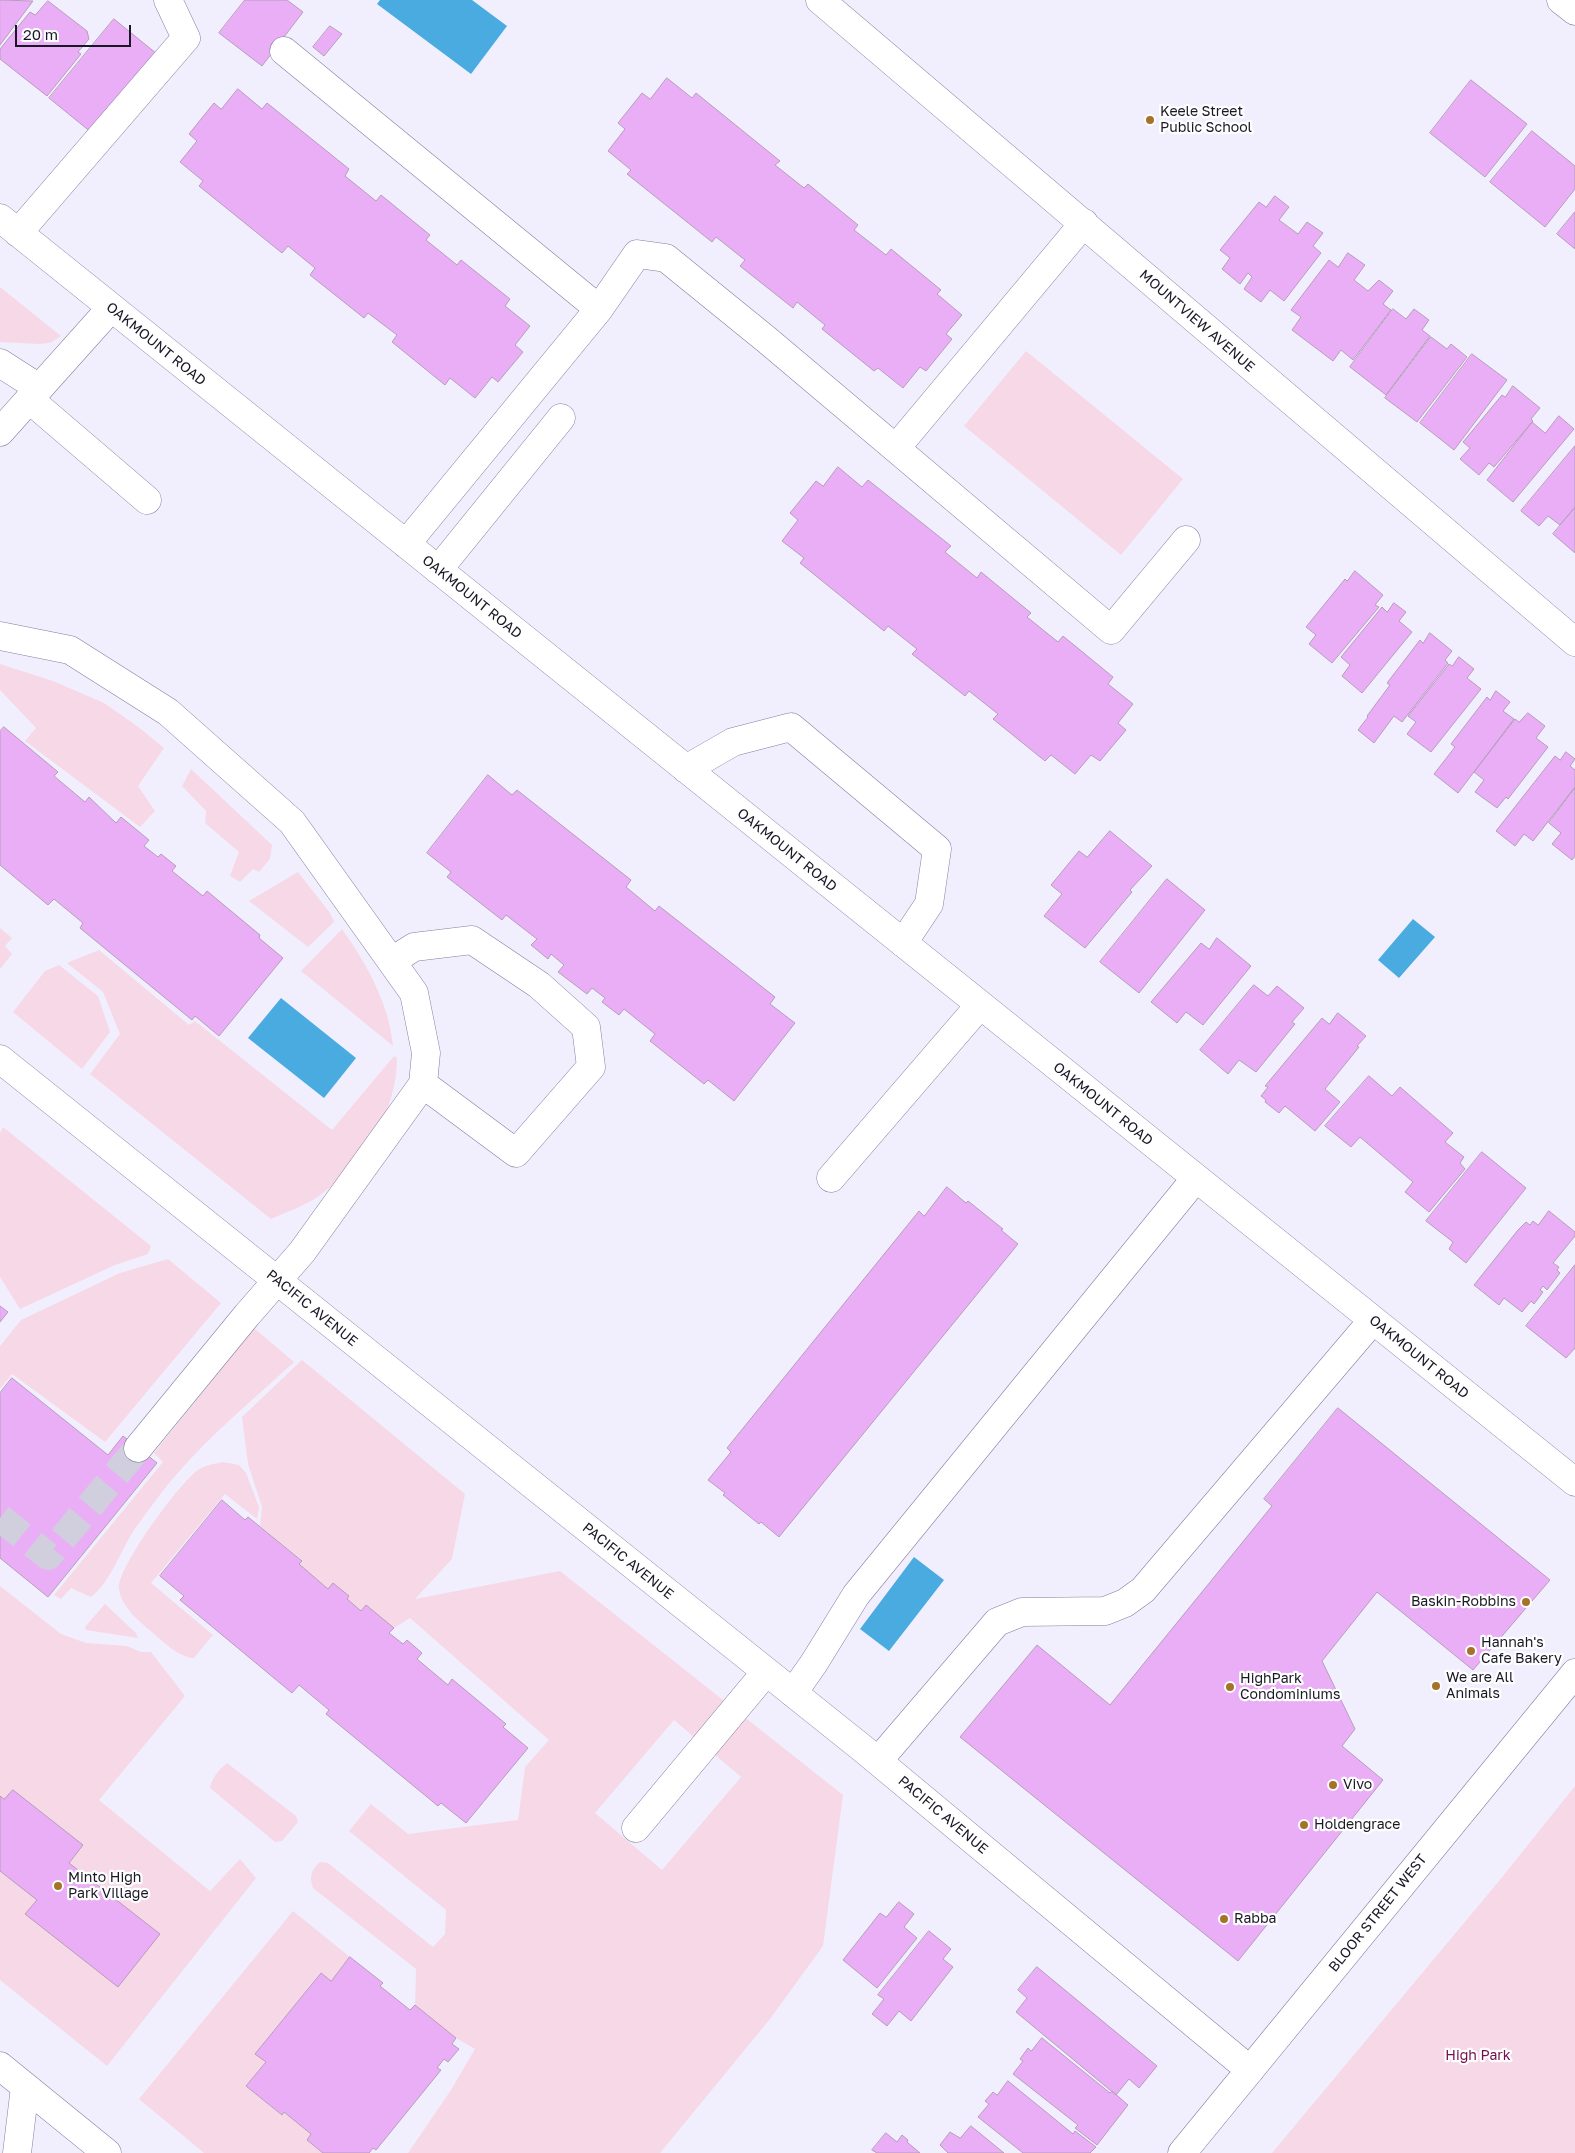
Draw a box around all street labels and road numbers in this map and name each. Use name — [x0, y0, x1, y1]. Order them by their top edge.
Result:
street label: MOUNTVIEW AVENUE — [1136, 266, 1258, 376]
street label: OAKMOUNT ROAD — [103, 299, 209, 389]
street label: OAKMOUNT ROAD — [419, 552, 525, 642]
street label: OAKMOUNT ROAD — [734, 805, 840, 895]
street label: OAKMOUNT ROAD — [1050, 1059, 1156, 1149]
street label: PACIFIC AVENUE — [263, 1266, 361, 1350]
street label: OAKMOUNT ROAD — [1366, 1312, 1472, 1402]
street label: PACIFIC AVENUE — [579, 1519, 677, 1603]
street label: PACIFIC AVENUE — [895, 1772, 991, 1858]
street label: BLOOR STREET WEST — [1325, 1851, 1431, 1975]

